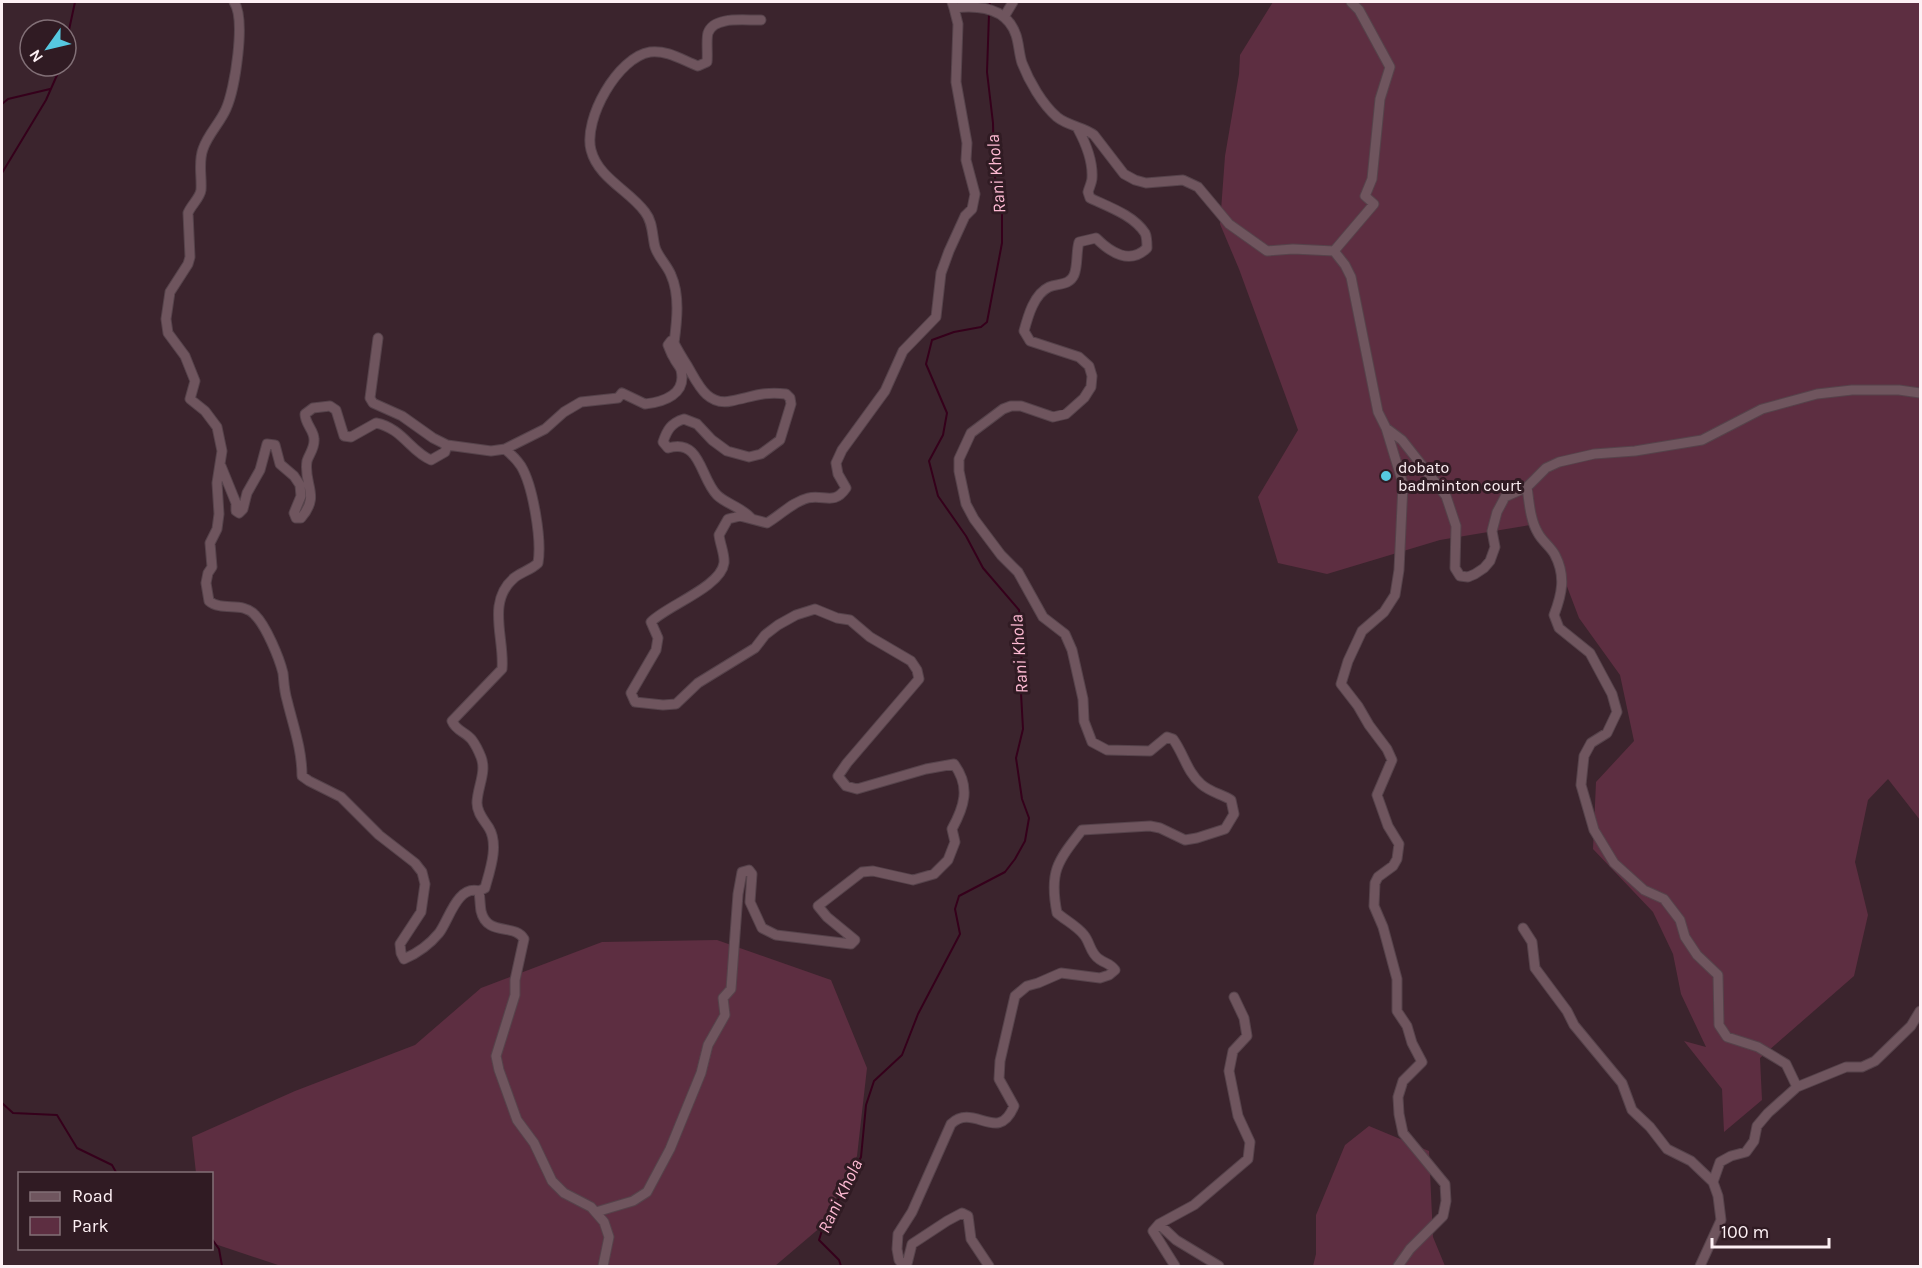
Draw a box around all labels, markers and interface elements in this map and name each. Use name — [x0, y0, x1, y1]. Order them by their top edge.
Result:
north arrow — [18, 18, 78, 78]
text: N — [25, 46, 47, 66]
water label: Rani Khola — [982, 133, 1010, 215]
place label: dobato badminton court — [1398, 458, 1522, 495]
marker: dobato badminton court — [1379, 469, 1393, 483]
water label: Rani Khola — [1005, 614, 1033, 694]
water label: Rani Khola — [813, 1155, 867, 1237]
legend — [18, 1172, 213, 1250]
text: Road — [72, 1185, 113, 1207]
scale bar — [1712, 1211, 1829, 1249]
text: Park — [72, 1215, 109, 1237]
text: 100 m — [1721, 1221, 1769, 1243]

